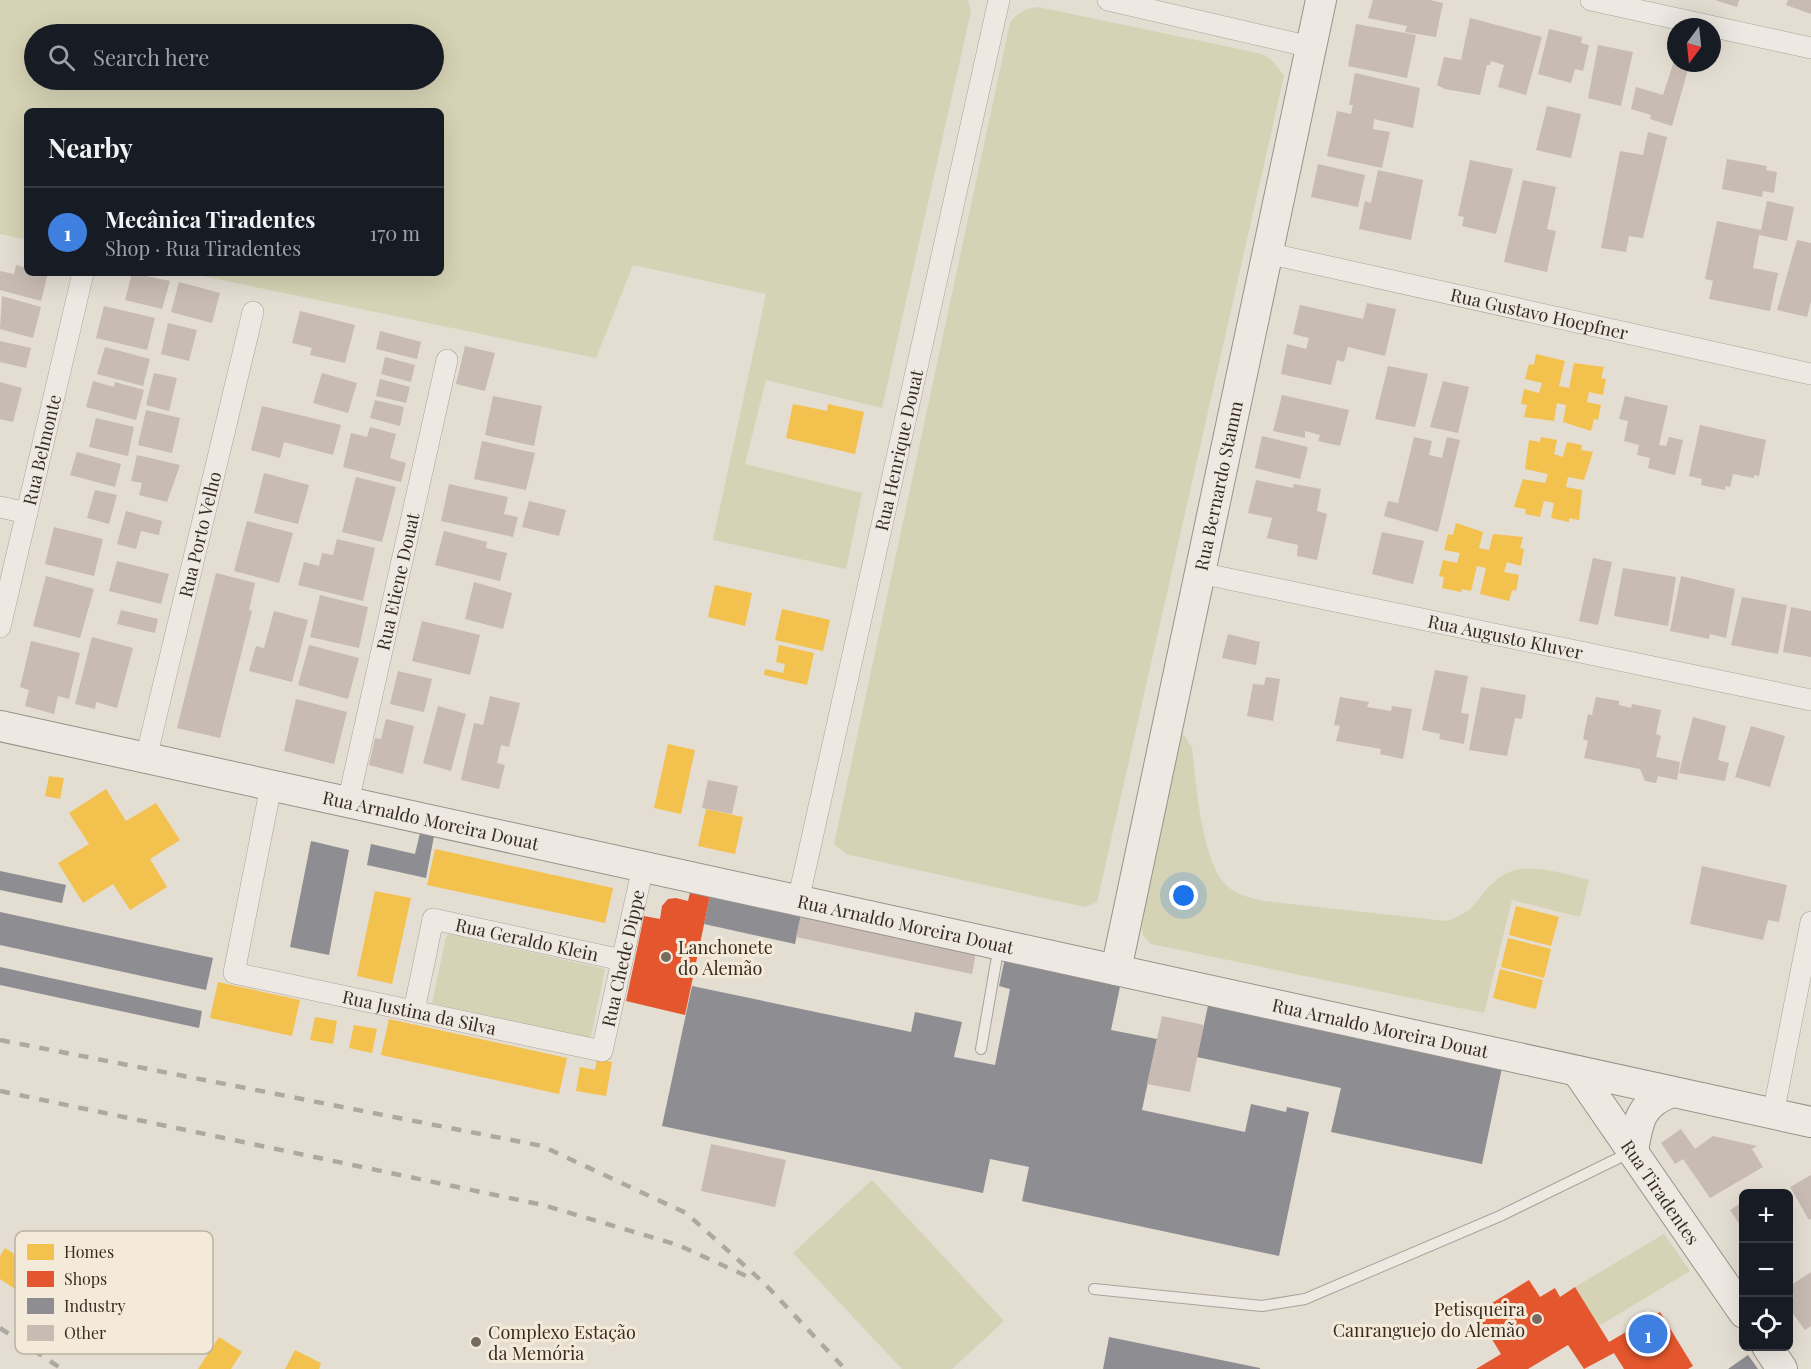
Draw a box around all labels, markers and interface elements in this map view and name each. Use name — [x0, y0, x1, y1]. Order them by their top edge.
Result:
north arrow — [1667, 18, 1721, 72]
search box — [24, 24, 444, 90]
icon: search — [45, 41, 78, 74]
text: Search here — [93, 42, 209, 72]
text: Nearby — [48, 130, 133, 165]
text: Mecânica Tiradentes — [105, 204, 315, 234]
text: 1 — [64, 219, 71, 246]
text: 170 m — [370, 219, 420, 246]
text: Shop · Rua Tiradentes — [105, 234, 301, 261]
street label: Rua Gustavo Hoepfner — [1448, 282, 1630, 345]
street label: Rua Henrique Douat — [869, 366, 928, 533]
street label: Rua Belmonte — [17, 392, 66, 508]
street label: Rua Bernardo Stamm — [1189, 399, 1248, 573]
street label: Rua Porto Velho — [173, 469, 226, 600]
street label: Rua Etiene Douat — [370, 510, 425, 652]
street label: Rua Augusto Kluver — [1426, 609, 1585, 664]
street label: Rua Arnaldo Moreira Douat — [320, 785, 542, 856]
your location — [1169, 881, 1198, 910]
street label: Rua Chede Dippe — [596, 887, 650, 1029]
street label: Rua Arnaldo Moreira Douat — [795, 889, 1017, 959]
street label: Rua Geraldo Klein — [453, 912, 601, 967]
place label: Lanchonete do Alemão — [678, 935, 773, 980]
marker: Lanchonete do Alemão — [659, 950, 673, 964]
street label: Rua Justina da Silva — [340, 984, 498, 1040]
street label: Rua Arnaldo Moreira Douat — [1270, 993, 1491, 1063]
street label: Rua Tiradentes — [1616, 1135, 1705, 1249]
map controls — [1739, 1189, 1793, 1351]
button: + — [1739, 1189, 1793, 1243]
legend — [15, 1231, 213, 1354]
text: Homes — [64, 1241, 114, 1262]
button: − — [1739, 1243, 1793, 1297]
text: Shops — [64, 1268, 107, 1289]
text: Industry — [64, 1295, 126, 1316]
place label: Petisqueira Canranguejo do Alemão — [1333, 1297, 1525, 1342]
button: locate — [1739, 1297, 1793, 1351]
marker: Petisqueira Canranguejo do Alemão — [1530, 1312, 1544, 1326]
pin: 1 — [1628, 1312, 1668, 1356]
place label: Complexo Estação da Memória — [488, 1320, 636, 1365]
text: Other — [64, 1322, 106, 1343]
marker: Complexo Estação da Memória — [469, 1335, 483, 1349]

